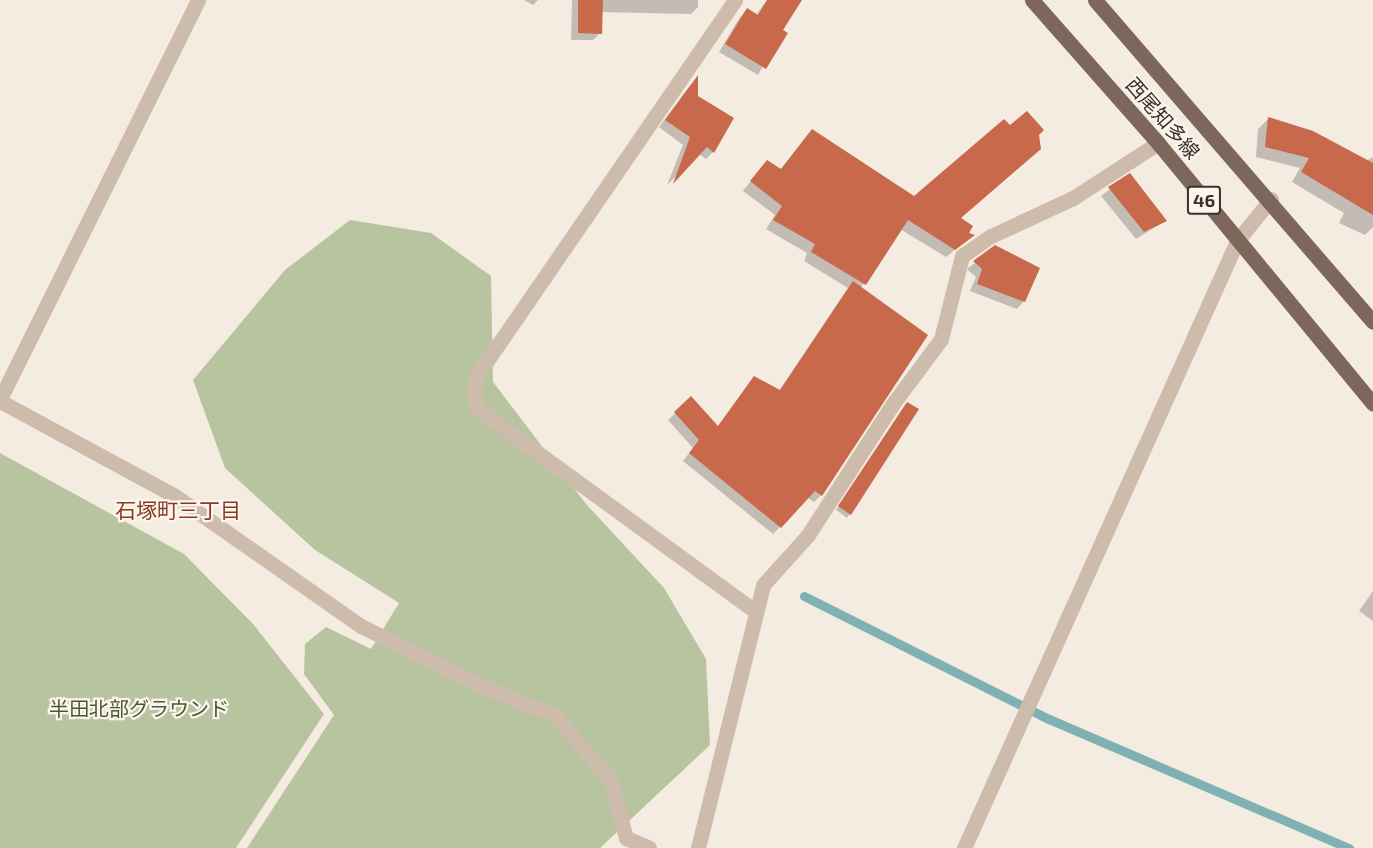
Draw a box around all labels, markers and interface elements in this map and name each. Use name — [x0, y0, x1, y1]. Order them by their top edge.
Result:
street label: 西尾知多線 — [1121, 72, 1205, 164]
road number: 46 — [1186, 185, 1222, 215]
district label: 石塚町三丁目 — [115, 497, 241, 523]
park label: 半田北部グラウンド — [49, 696, 229, 720]

